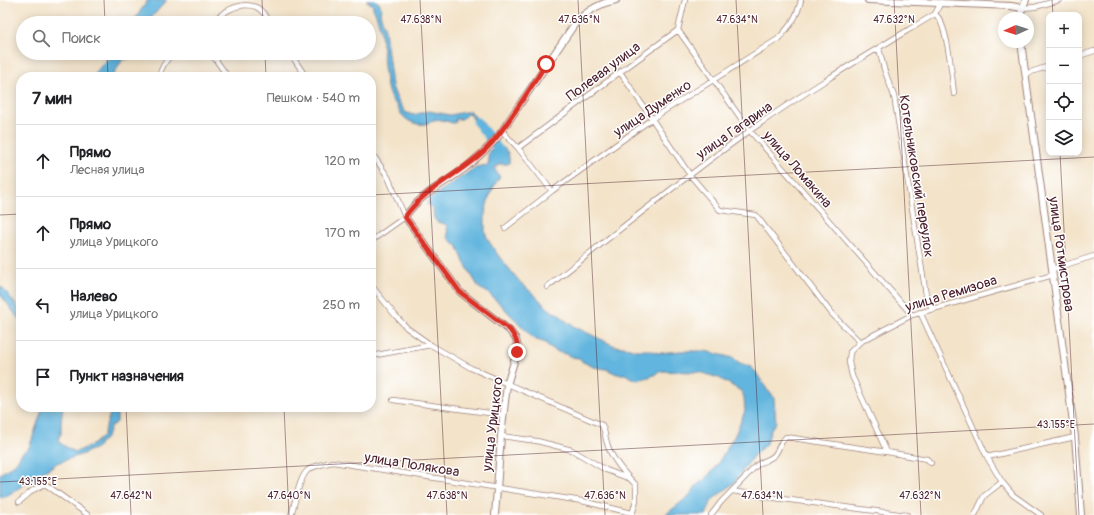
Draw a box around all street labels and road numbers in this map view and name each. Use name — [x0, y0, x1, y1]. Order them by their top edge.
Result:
street label: Полевая улица — [563, 38, 644, 105]
street label: улица Думенко — [609, 76, 695, 141]
street label: Котельниковский переулок — [895, 94, 938, 258]
street label: улица Гагарина — [692, 98, 776, 163]
street label: улица Ломакина — [759, 127, 836, 211]
street label: улица Ротмистрова — [1045, 194, 1078, 313]
street label: улица Ремизова — [902, 271, 999, 316]
street label: улица Урицкого — [478, 375, 507, 473]
street label: улица Полякова — [362, 448, 461, 480]

